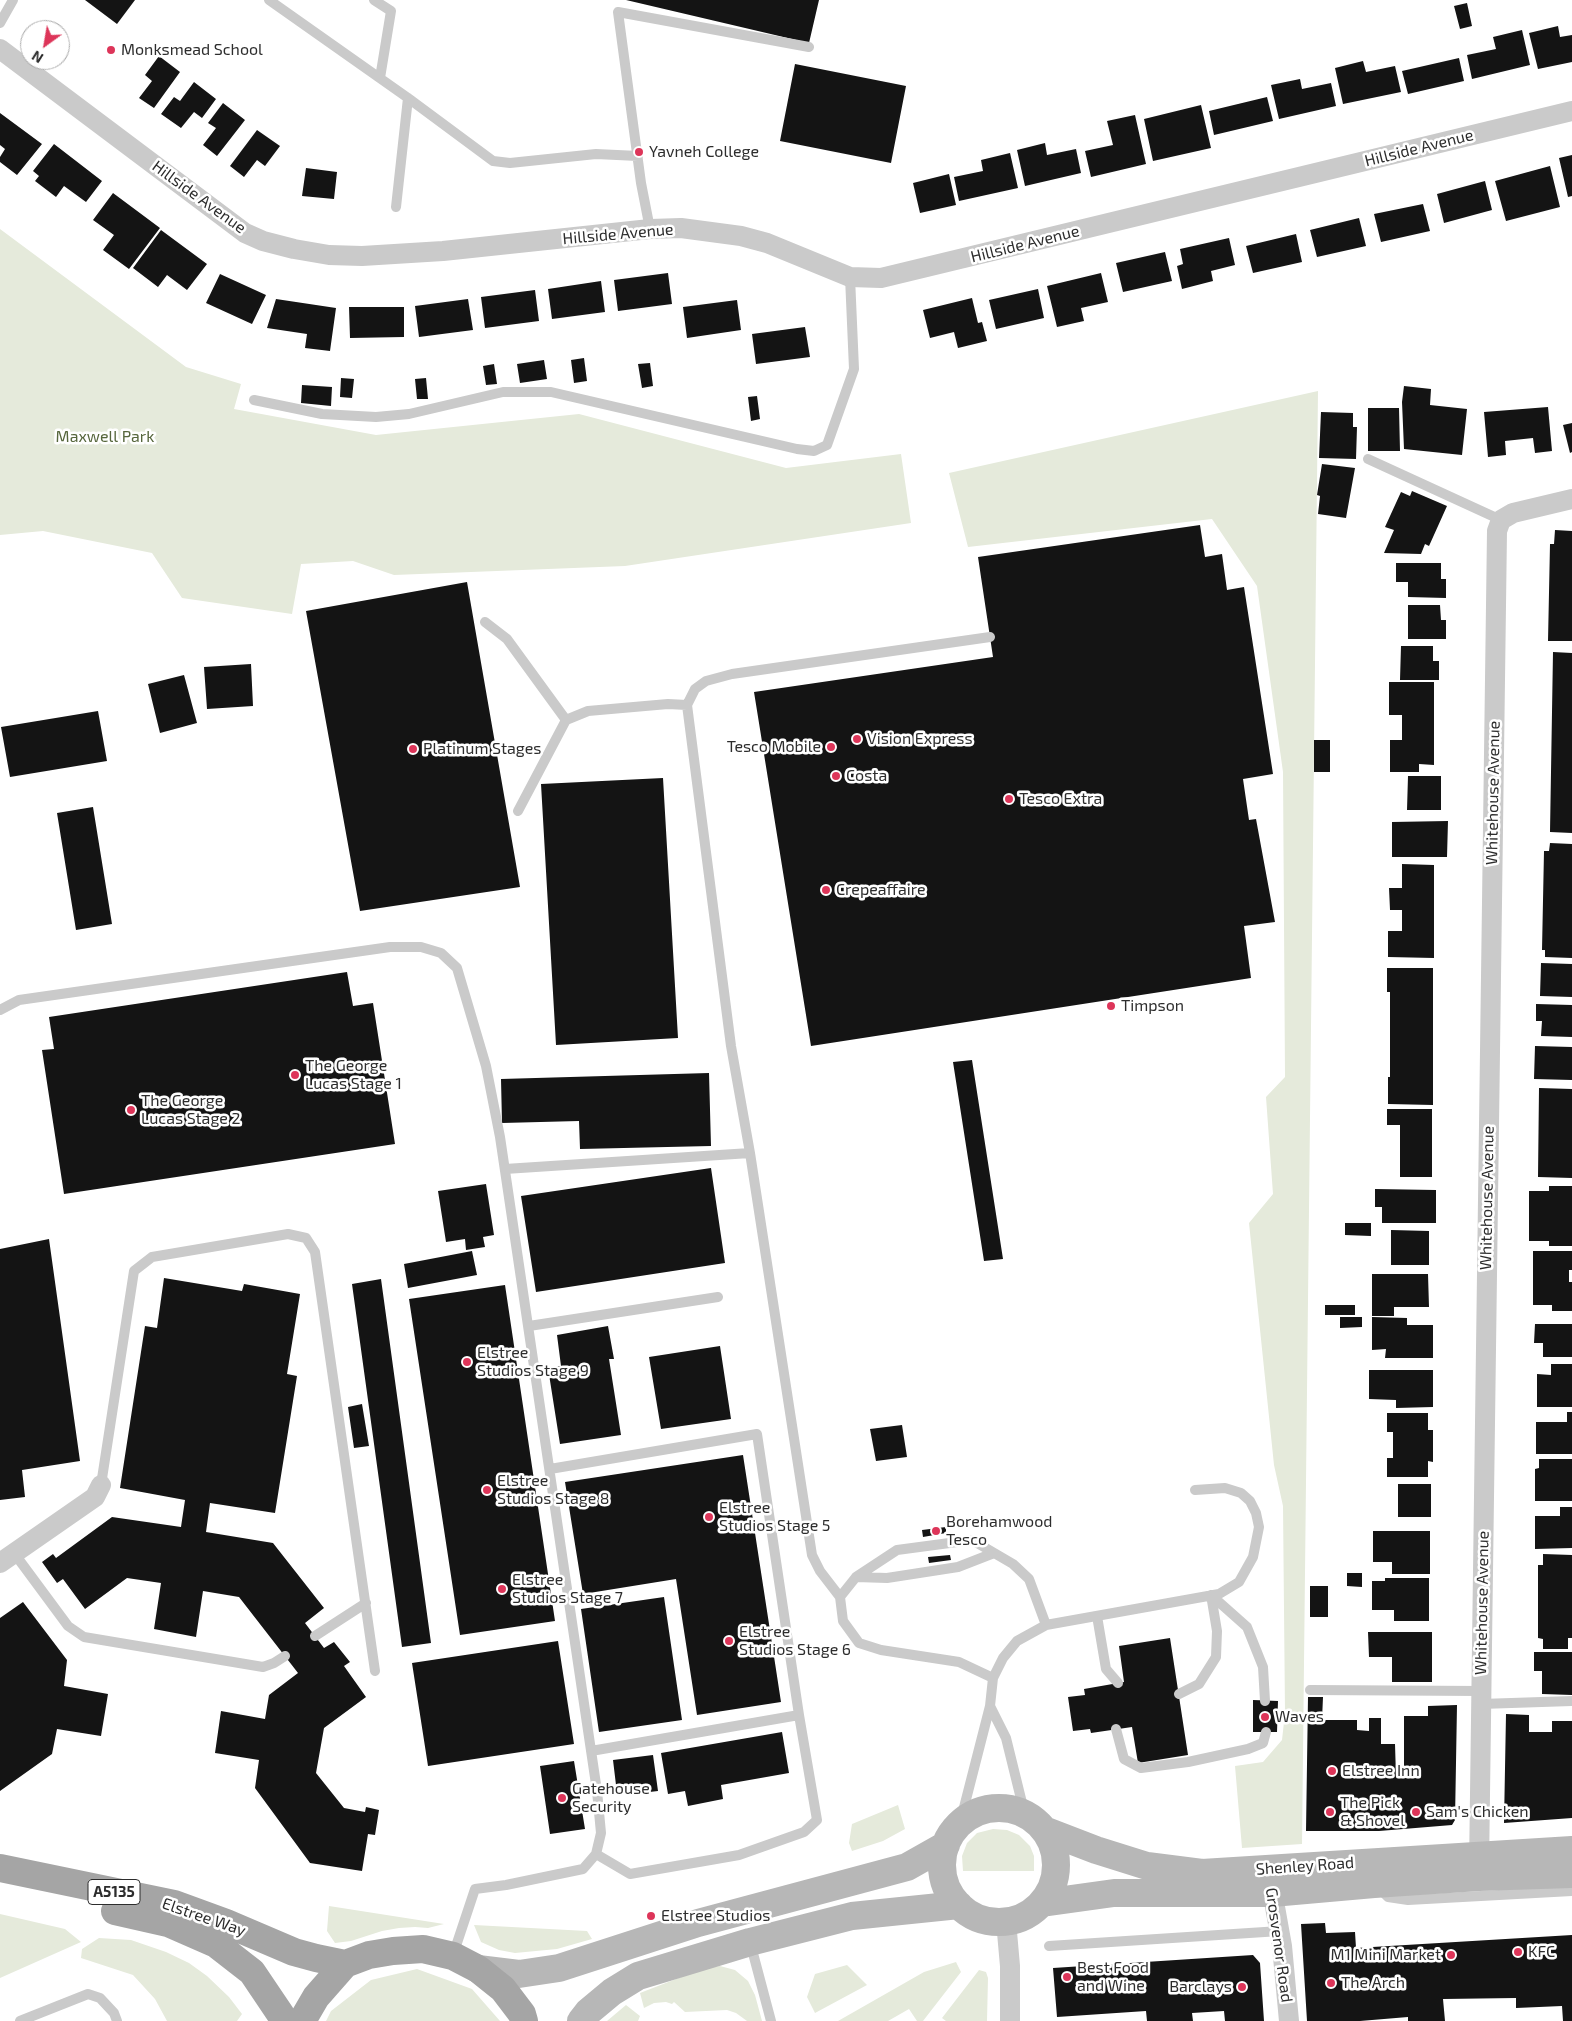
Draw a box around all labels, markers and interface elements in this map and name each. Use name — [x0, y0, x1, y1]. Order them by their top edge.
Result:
north arrow — [20, 20, 70, 70]
place label: Monksmead School — [121, 40, 263, 60]
marker: Monksmead School — [105, 44, 117, 56]
text: N — [29, 47, 46, 67]
street label: Hillside Avenue — [1363, 125, 1475, 171]
place label: Yavneh College — [649, 142, 759, 162]
marker: Yavneh College — [633, 146, 645, 158]
street label: Hillside Avenue — [148, 157, 250, 237]
street label: Hillside Avenue — [562, 220, 674, 248]
street label: Hillside Avenue — [969, 221, 1081, 267]
park label: Maxwell Park — [56, 427, 154, 447]
street label: Whitehouse Avenue — [1482, 721, 1504, 865]
place label: Vision Express — [867, 729, 973, 749]
marker: Vision Express — [851, 733, 863, 745]
place label: Tesco Mobile — [727, 737, 821, 757]
place label: Platinum Stages — [423, 739, 541, 759]
marker: Tesco Mobile — [825, 741, 837, 753]
marker: Platinum Stages — [407, 743, 419, 755]
place label: Costa — [846, 766, 887, 786]
marker: Costa — [830, 770, 842, 782]
place label: Tesco Extra — [1019, 789, 1102, 809]
marker: Tesco Extra — [1003, 793, 1015, 805]
place label: Crepeaffaire — [836, 880, 926, 900]
marker: Crepeaffaire — [820, 884, 832, 896]
place label: Timpson — [1121, 996, 1184, 1016]
marker: Timpson — [1105, 1000, 1117, 1012]
place label: The George Lucas Stage 1 — [305, 1056, 402, 1094]
marker: The George Lucas Stage 1 — [289, 1069, 301, 1081]
place label: The George Lucas Stage 2 — [141, 1091, 240, 1129]
marker: The George Lucas Stage 2 — [125, 1104, 137, 1116]
street label: Whitehouse Avenue — [1476, 1126, 1498, 1270]
place label: Elstree Studios Stage 9 — [477, 1343, 589, 1381]
marker: Elstree Studios Stage 9 — [461, 1356, 473, 1368]
place label: Elstree Studios Stage 8 — [497, 1471, 610, 1509]
marker: Elstree Studios Stage 8 — [481, 1484, 493, 1496]
place label: Elstree Studios Stage 5 — [719, 1498, 830, 1536]
marker: Elstree Studios Stage 5 — [703, 1511, 715, 1523]
place label: Borehamwood Tesco — [946, 1512, 1052, 1550]
marker: Borehamwood Tesco — [930, 1525, 942, 1537]
street label: Whitehouse Avenue — [1471, 1531, 1493, 1675]
place label: Elstree Studios Stage 7 — [512, 1570, 623, 1608]
marker: Elstree Studios Stage 7 — [496, 1583, 508, 1595]
place label: Elstree Studios Stage 6 — [739, 1622, 851, 1660]
marker: Elstree Studios Stage 6 — [723, 1635, 735, 1647]
place label: Waves — [1275, 1707, 1324, 1727]
marker: Waves — [1259, 1711, 1271, 1723]
place label: Elstree Inn — [1342, 1761, 1420, 1781]
marker: Elstree Inn — [1326, 1765, 1338, 1777]
place label: Gatehouse Security — [572, 1779, 650, 1817]
marker: Gatehouse Security — [556, 1792, 568, 1804]
place label: The Pick & Shovel — [1340, 1793, 1405, 1831]
place label: Sam's Chicken — [1426, 1802, 1529, 1822]
marker: The Pick & Shovel — [1324, 1806, 1336, 1818]
marker: Sam's Chicken — [1410, 1806, 1422, 1818]
street label: Shenley Road — [1255, 1853, 1355, 1879]
road number: A5135 — [88, 1880, 140, 1904]
street label: Grosvenor Road — [1261, 1886, 1297, 2004]
street label: Elstree Way — [160, 1894, 248, 1940]
place label: Elstree Studios — [661, 1906, 770, 1926]
marker: Elstree Studios — [645, 1910, 657, 1922]
place label: KFC — [1528, 1942, 1555, 1962]
place label: M1 Mini Market — [1330, 1945, 1441, 1965]
marker: KFC — [1512, 1946, 1524, 1958]
marker: M1 Mini Market — [1445, 1949, 1457, 1961]
place label: Best Food and Wine — [1077, 1958, 1149, 1996]
marker: Best Food and Wine — [1061, 1971, 1073, 1983]
place label: The Arch — [1341, 1973, 1405, 1993]
place label: Barclays — [1169, 1977, 1232, 1997]
marker: The Arch — [1325, 1977, 1337, 1989]
marker: Barclays — [1236, 1981, 1248, 1993]

